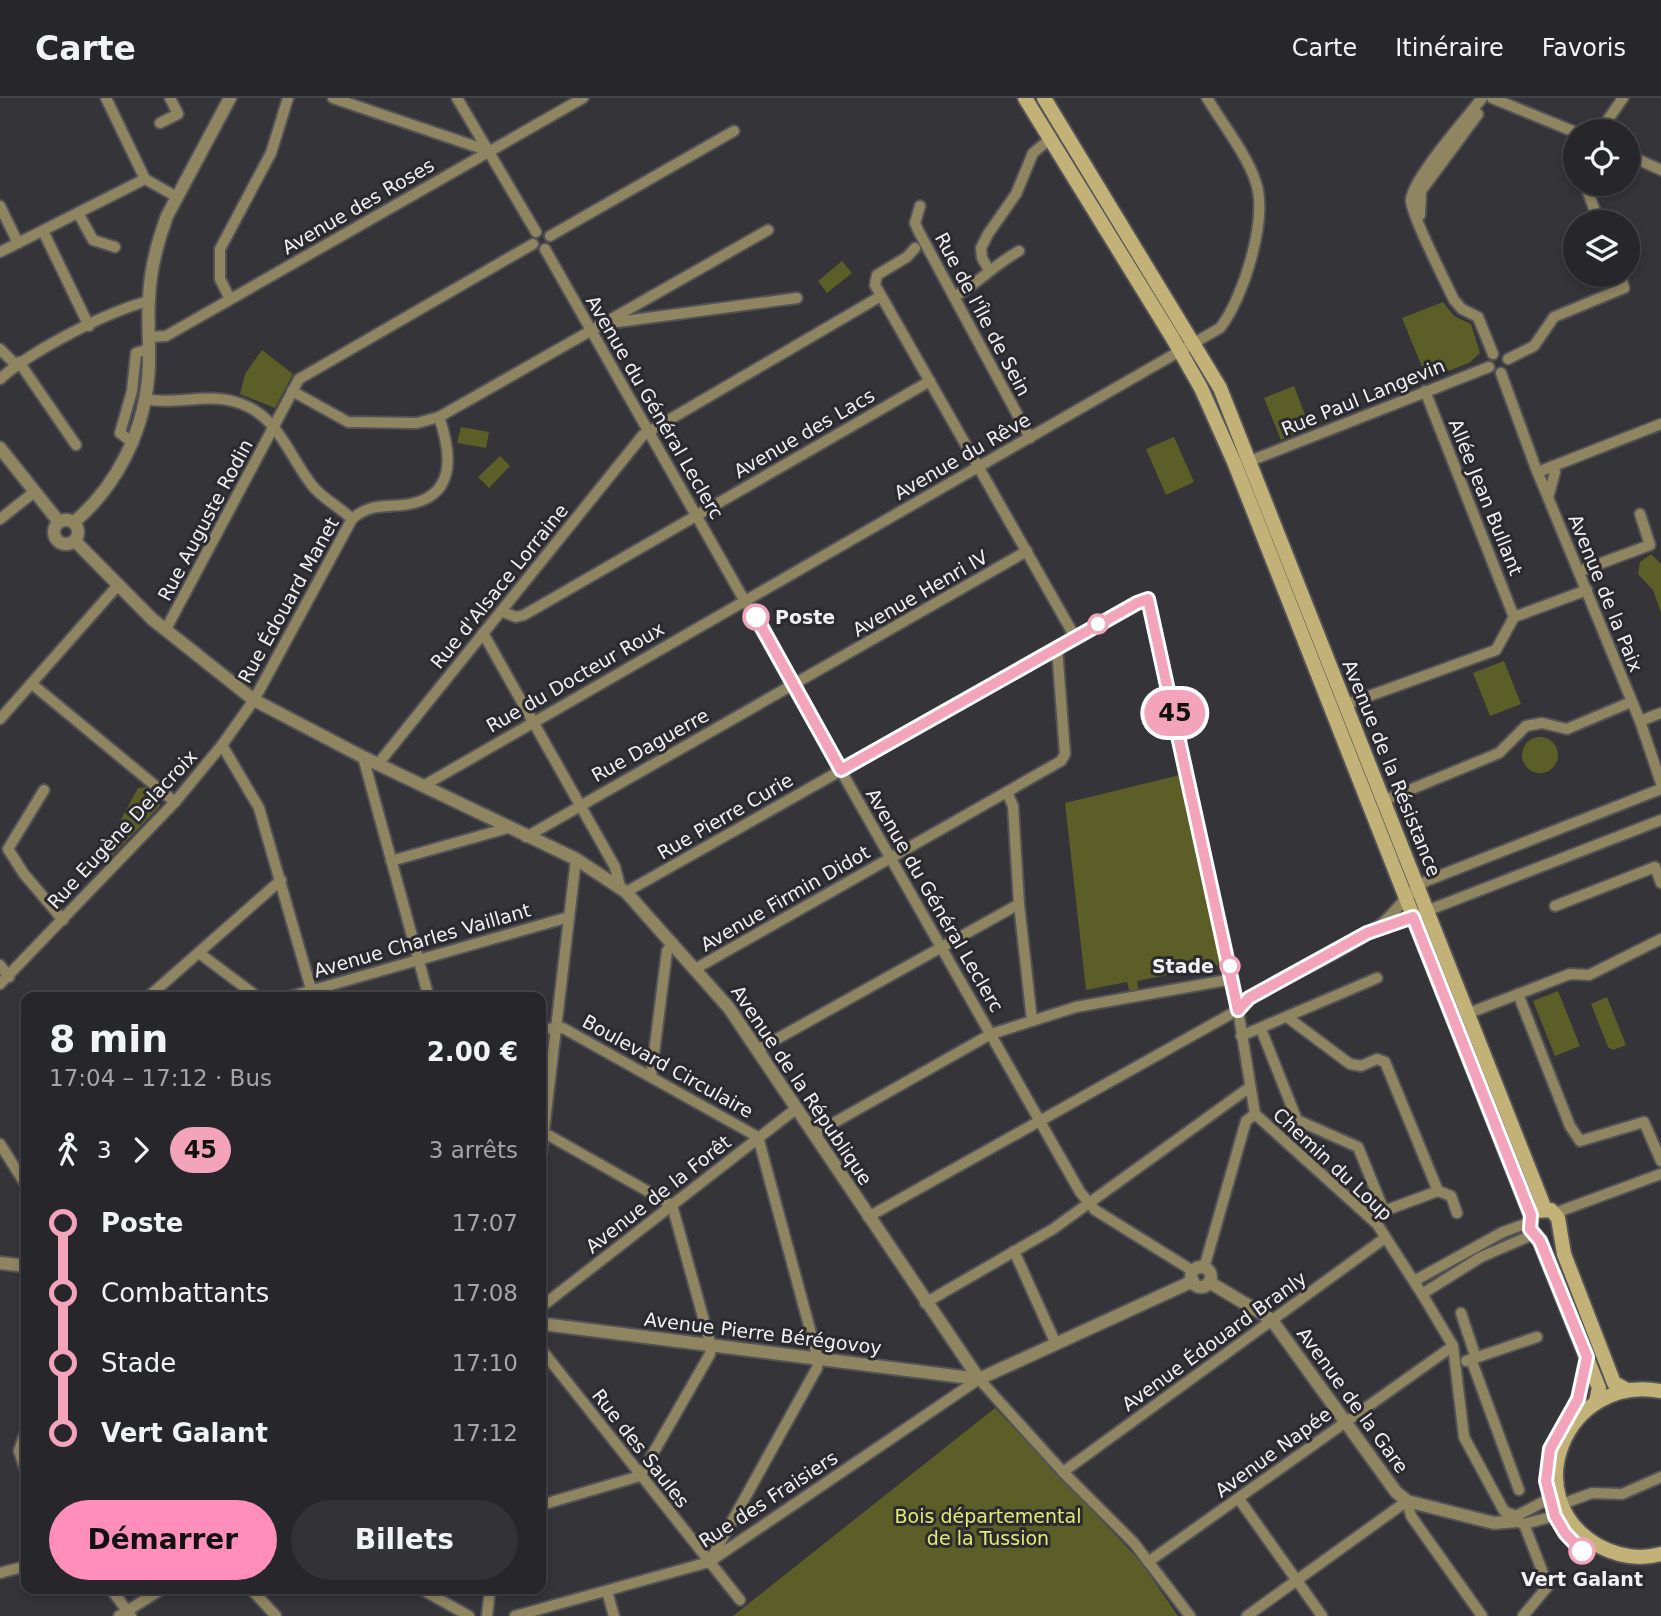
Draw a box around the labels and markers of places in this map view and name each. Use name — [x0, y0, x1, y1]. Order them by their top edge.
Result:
marker: Poste — [743, 604, 769, 630]
place label: Poste — [775, 606, 835, 628]
unlabelled marker — [1088, 614, 1108, 634]
place label: Stade — [1152, 955, 1214, 977]
marker: Stade — [1220, 956, 1240, 976]
marker: Vert Galant — [1569, 1538, 1595, 1564]
place label: Vert Galant — [1521, 1568, 1643, 1590]

